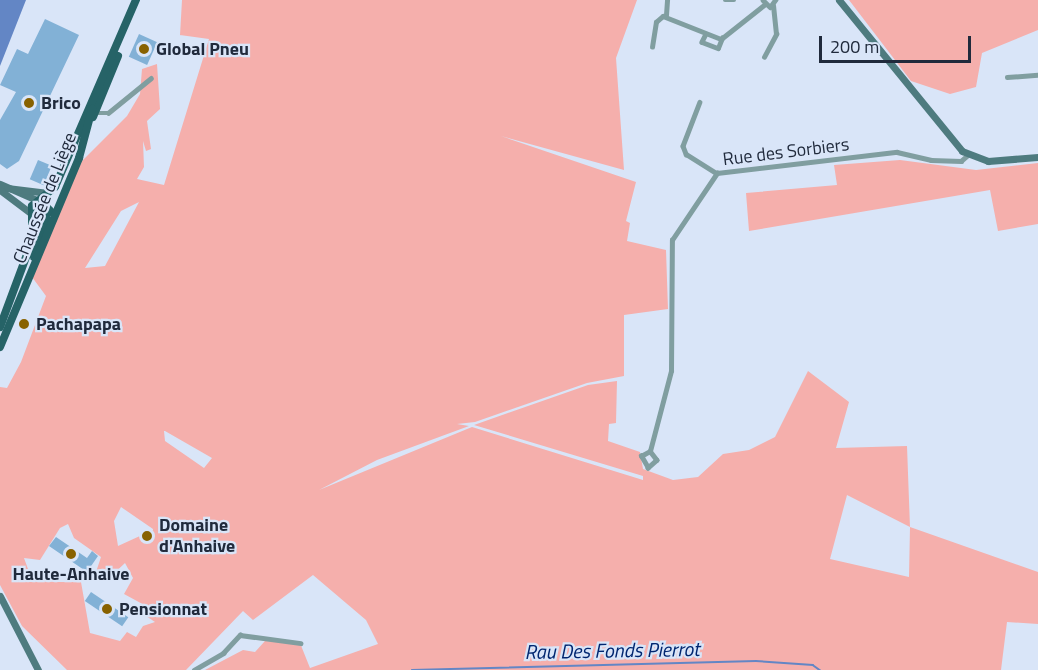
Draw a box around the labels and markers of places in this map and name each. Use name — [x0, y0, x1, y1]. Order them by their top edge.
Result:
place label: Global Pneu — [156, 38, 249, 60]
marker: Global Pneu — [137, 42, 151, 56]
place label: Brico — [41, 92, 81, 114]
marker: Brico — [22, 96, 36, 110]
place label: Pachapapa — [36, 313, 121, 335]
marker: Pachapapa — [17, 317, 31, 331]
place label: Domaine d'Anhaive — [159, 515, 235, 558]
marker: Domaine d'Anhaive — [140, 529, 154, 543]
marker: Haute-Anhaive — [64, 547, 78, 561]
place label: Haute-Anhaive — [12, 563, 130, 585]
place label: Pensionnat — [119, 598, 207, 620]
marker: Pensionnat — [100, 602, 114, 616]

